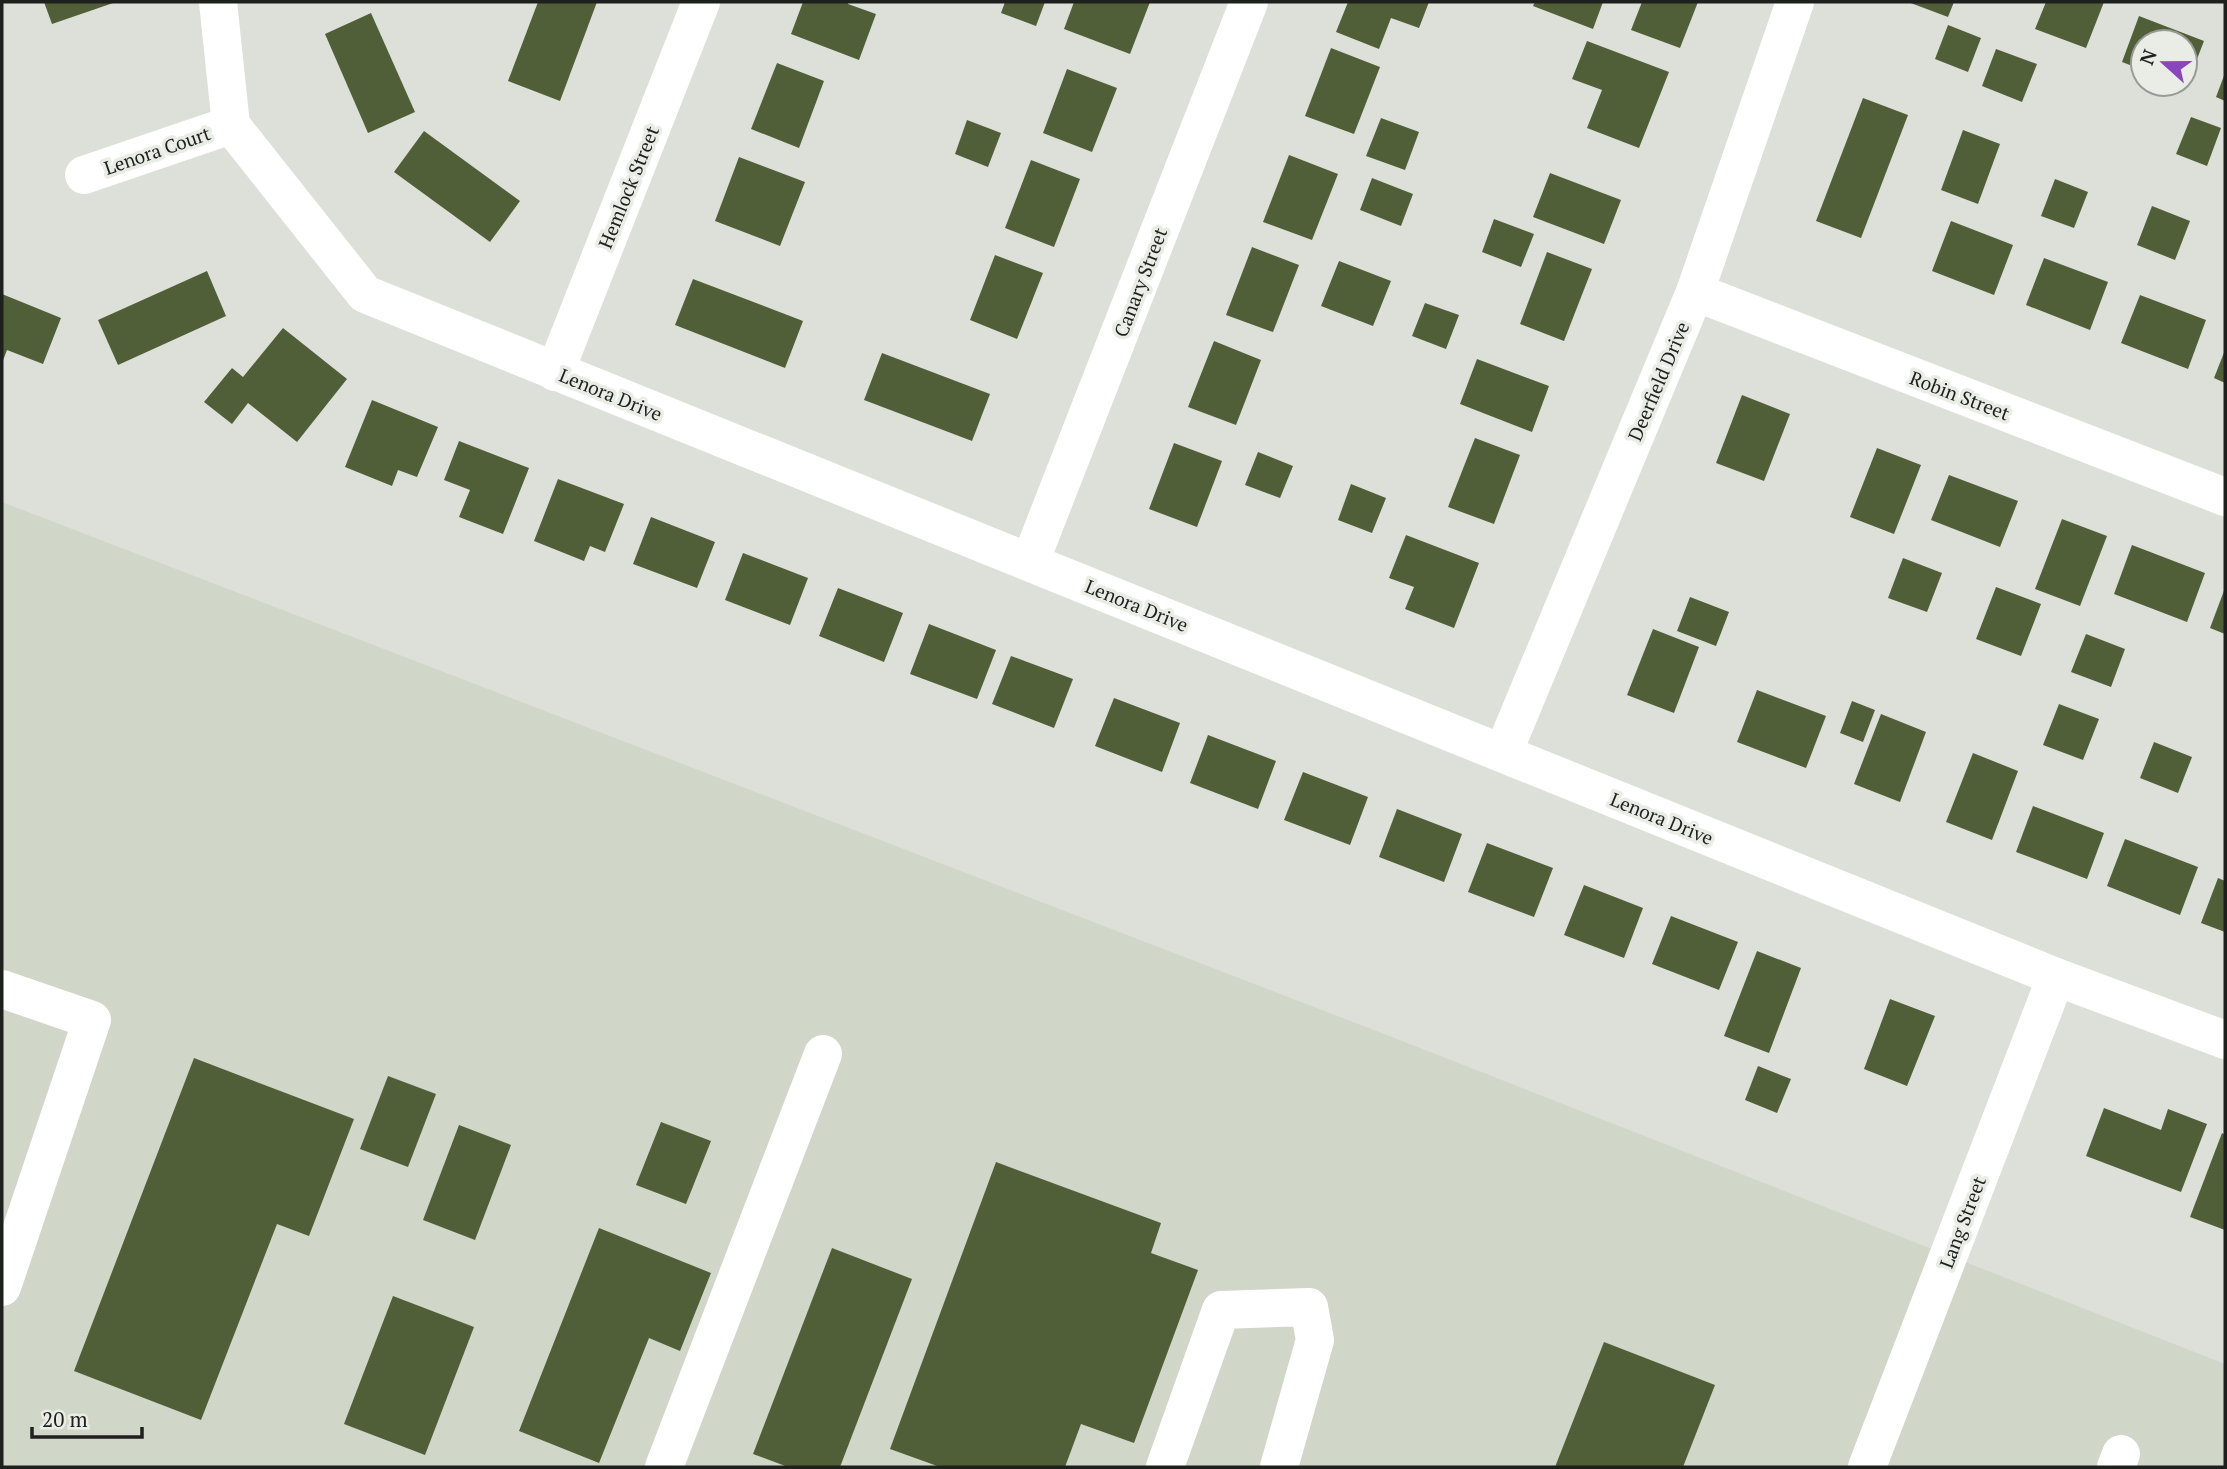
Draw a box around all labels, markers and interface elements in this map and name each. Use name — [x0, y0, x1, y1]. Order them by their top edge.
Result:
north arrow — [2129, 28, 2199, 98]
text: N — [2133, 45, 2162, 68]
street label: Lenora Court — [101, 120, 213, 180]
street label: Hemlock Street — [592, 122, 664, 252]
street label: Canary Street — [1108, 224, 1172, 340]
street label: Deerfield Drive — [1622, 318, 1694, 444]
street label: Lenora Drive — [556, 362, 666, 426]
street label: Robin Street — [1907, 365, 2013, 425]
street label: Lenora Drive — [1082, 573, 1192, 637]
street label: Lenora Drive — [1607, 786, 1717, 850]
street label: Lang Street — [1933, 1172, 1991, 1272]
scale bar — [32, 1396, 142, 1440]
text: 20 m — [42, 1405, 88, 1433]

